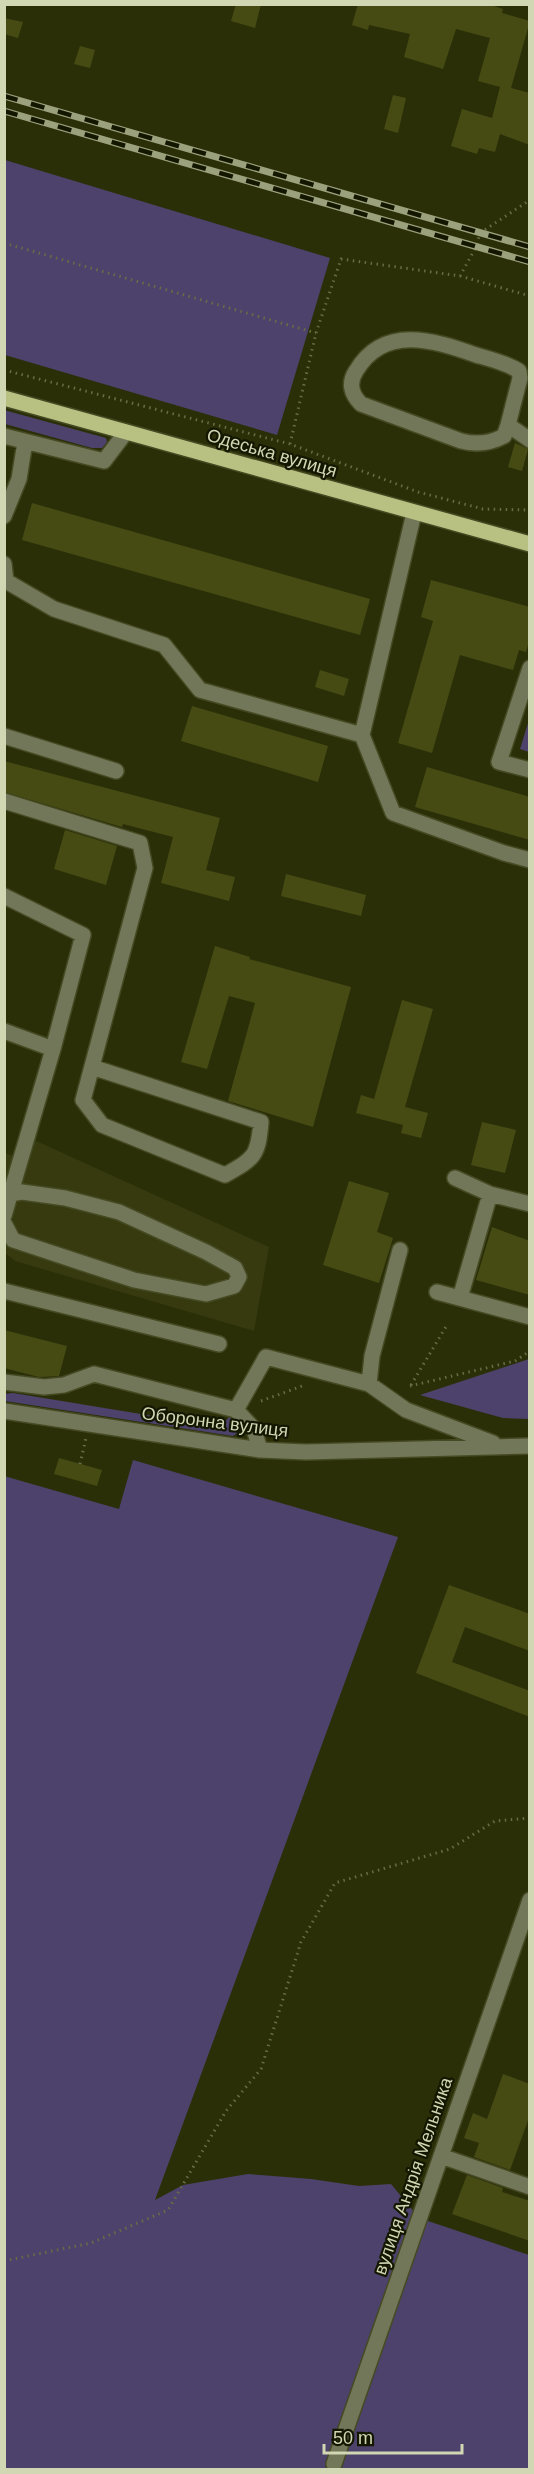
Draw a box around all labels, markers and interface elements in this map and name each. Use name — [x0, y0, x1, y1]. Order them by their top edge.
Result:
street label: Одеська вулиця — [205, 425, 339, 481]
street label: Оборонна вулиця — [141, 1403, 289, 1441]
street label: вулиця Андрія Мельника — [370, 2074, 457, 2277]
scale bar — [324, 2417, 462, 2455]
text: 50 m — [333, 2428, 373, 2448]

